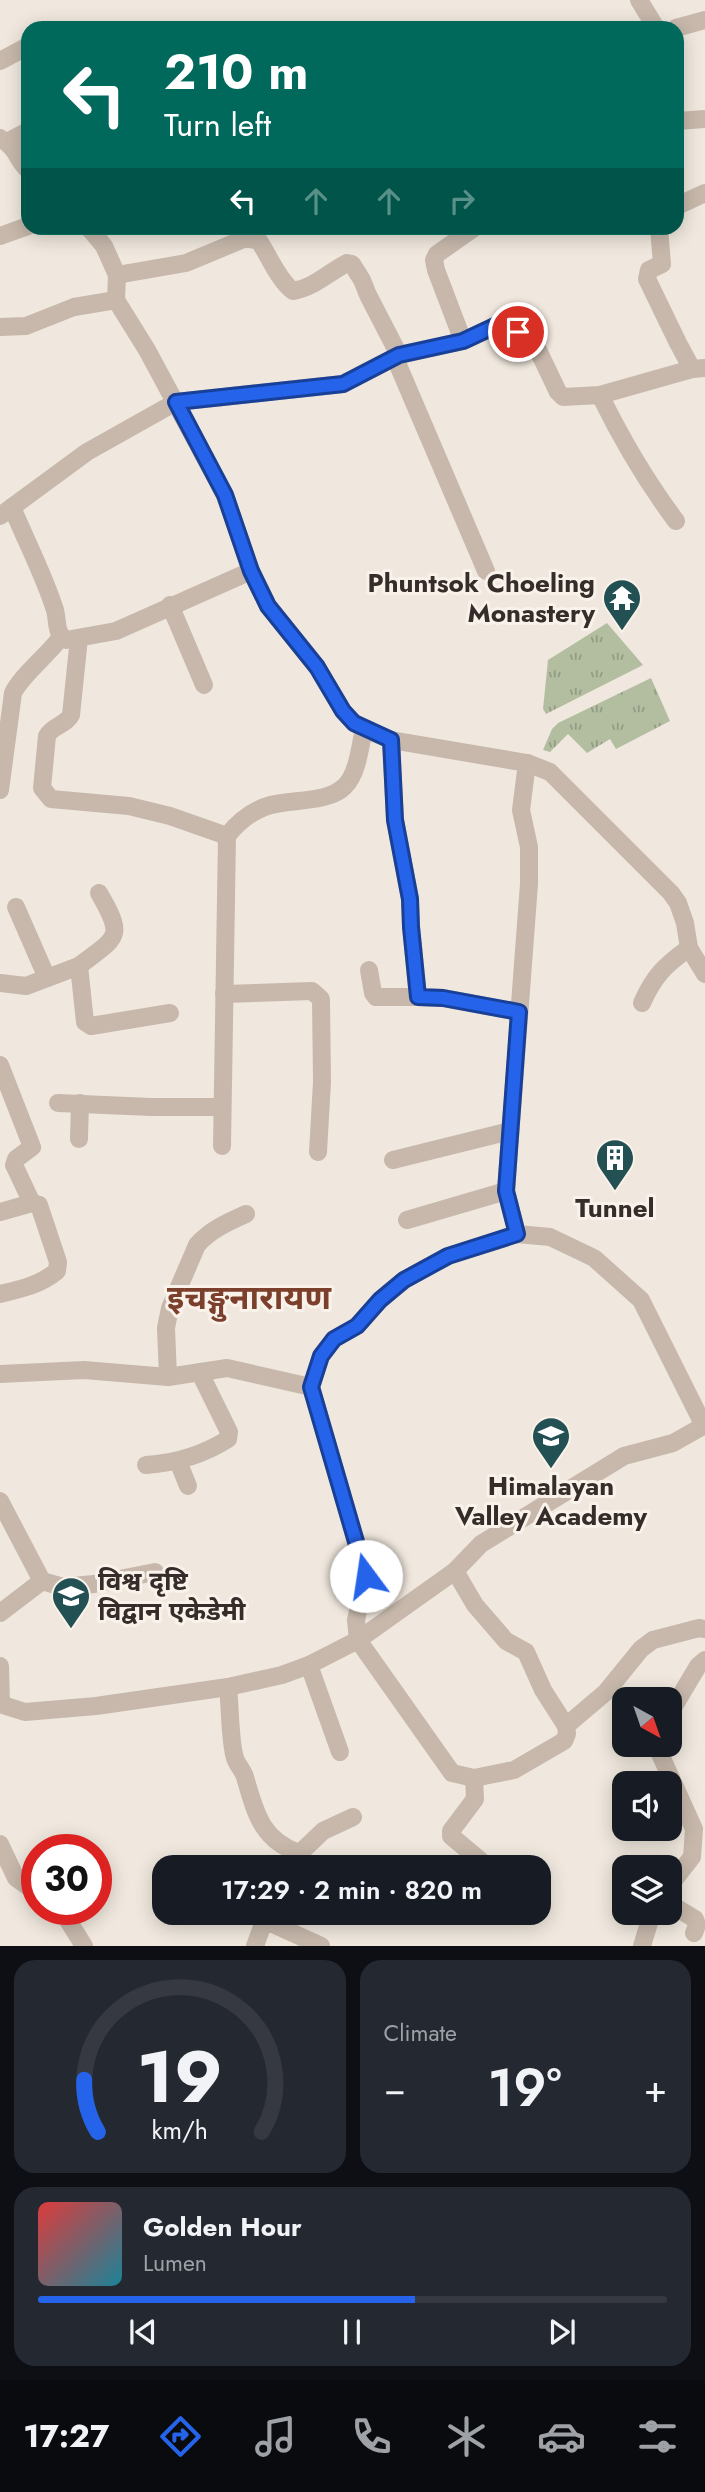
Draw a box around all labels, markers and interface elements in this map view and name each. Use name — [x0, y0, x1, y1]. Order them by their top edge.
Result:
text: 210 m — [164, 37, 308, 107]
icon: left — [49, 49, 140, 140]
text: Turn left — [164, 102, 271, 148]
icon: left — [224, 182, 262, 220]
icon: ahead — [297, 182, 335, 220]
icon: ahead — [370, 182, 408, 220]
icon: right — [443, 182, 481, 220]
pin — [488, 302, 548, 362]
icon: arrive — [499, 313, 537, 351]
place label: Phuntsok Choeling Monastery — [368, 564, 595, 632]
temple icon: Phuntsok Choeling Monastery — [601, 577, 643, 632]
building icon: Tunnel — [594, 1137, 636, 1192]
place label: Tunnel — [575, 1189, 655, 1227]
district label: इचङ्गुनारायण — [167, 1274, 332, 1322]
school or university icon: Himalayan Valley Academy — [530, 1415, 572, 1470]
place label: Himalayan Valley Academy — [454, 1467, 647, 1535]
position arrow — [329, 1539, 403, 1613]
place label: विश्व दृष्टि विद्वान एकेडेमी — [98, 1562, 247, 1630]
school or university icon: विश्व दृष्टि विद्वान एकेडेमी — [50, 1575, 92, 1630]
north arrow — [612, 1687, 682, 1757]
map controls — [612, 1687, 682, 1925]
button: sound — [612, 1771, 682, 1841]
speed limit sign: 30 — [21, 1834, 112, 1925]
button: layers — [612, 1855, 682, 1925]
text: 17:29 · 2 min · 820 m — [221, 1871, 482, 1909]
text: Climate — [384, 2016, 457, 2050]
text: 19 — [137, 2025, 223, 2130]
text: 19° — [488, 2050, 562, 2126]
text: − — [384, 2061, 406, 2116]
text: + — [644, 2061, 667, 2116]
text: km/h — [151, 2112, 208, 2148]
text: Golden Hour — [143, 2208, 302, 2246]
text: Lumen — [143, 2246, 207, 2280]
icon: previous — [124, 2313, 162, 2351]
icon: pause — [333, 2313, 371, 2351]
icon: next — [543, 2313, 581, 2351]
icon: directions — [156, 2412, 205, 2461]
icon: music — [251, 2412, 300, 2461]
icon: phone — [347, 2412, 396, 2461]
icon: climate — [442, 2412, 491, 2461]
icon: car — [537, 2412, 586, 2461]
icon: filters — [633, 2412, 682, 2461]
text: 17:27 — [23, 2413, 109, 2459]

